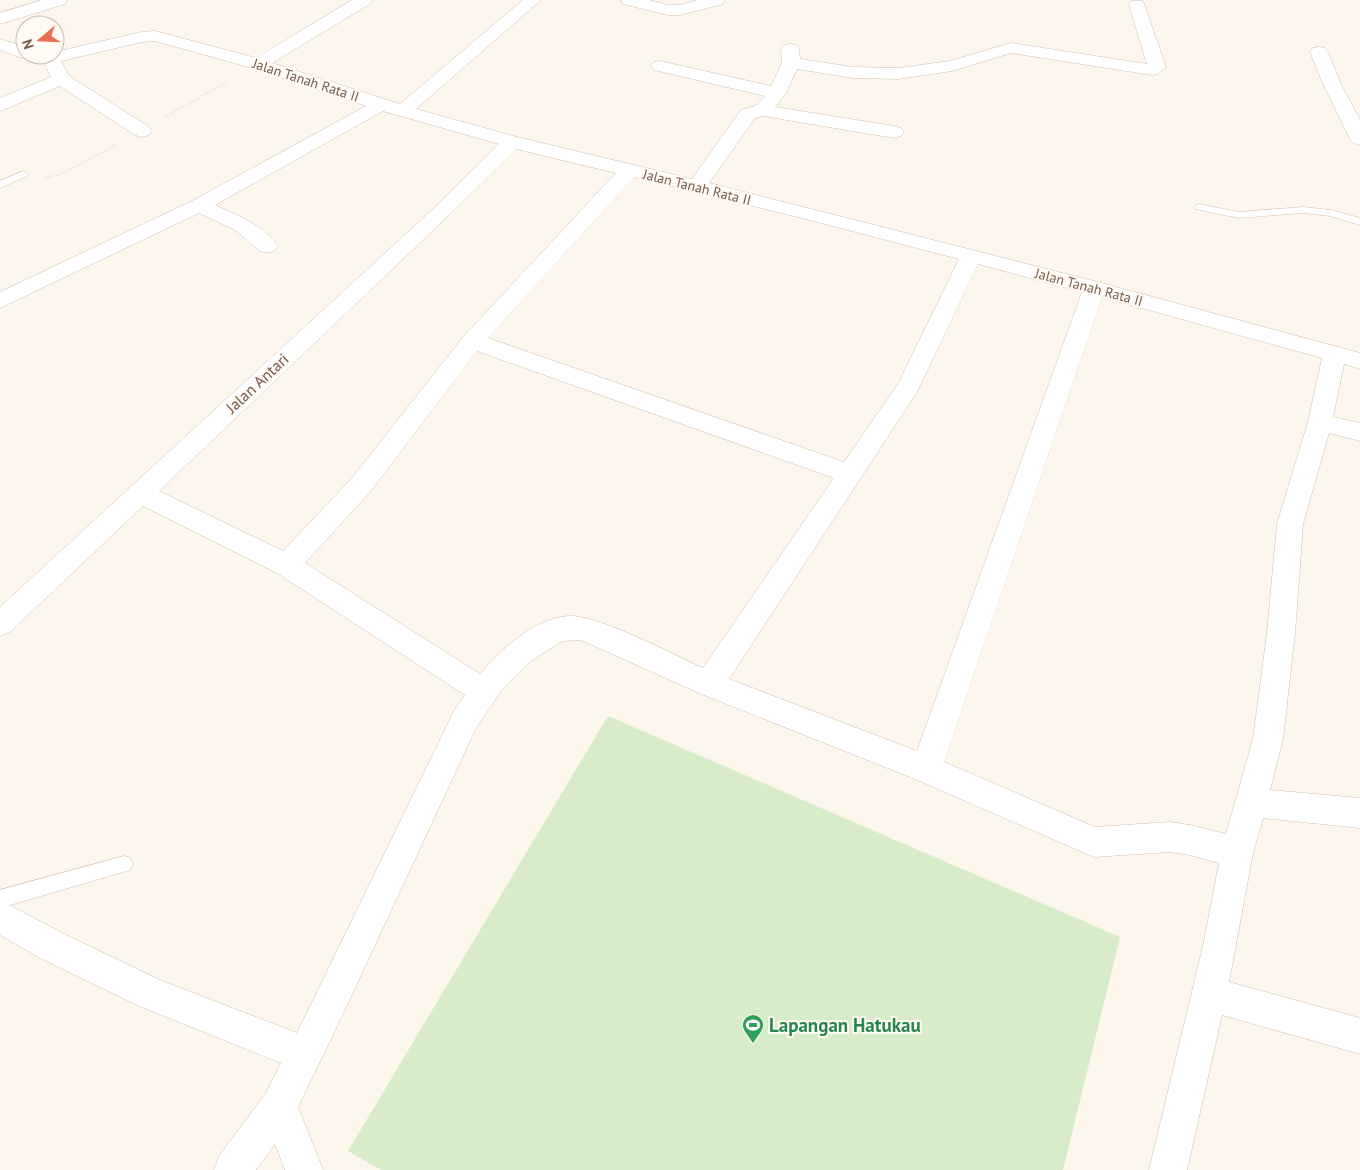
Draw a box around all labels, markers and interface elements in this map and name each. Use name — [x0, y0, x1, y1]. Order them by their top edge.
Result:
north arrow — [15, 15, 65, 65]
text: N — [18, 37, 38, 52]
street label: Jalan Tanah Rata II — [249, 54, 362, 106]
street label: Jalan Tanah Rata II — [640, 165, 753, 209]
street label: Jalan Tanah Rata II — [1032, 264, 1145, 310]
street label: Jalan Antari — [221, 349, 293, 418]
sports icon: Lapangan Hatukau — [741, 1013, 765, 1044]
place label: Lapangan Hatukau — [769, 1013, 921, 1037]

